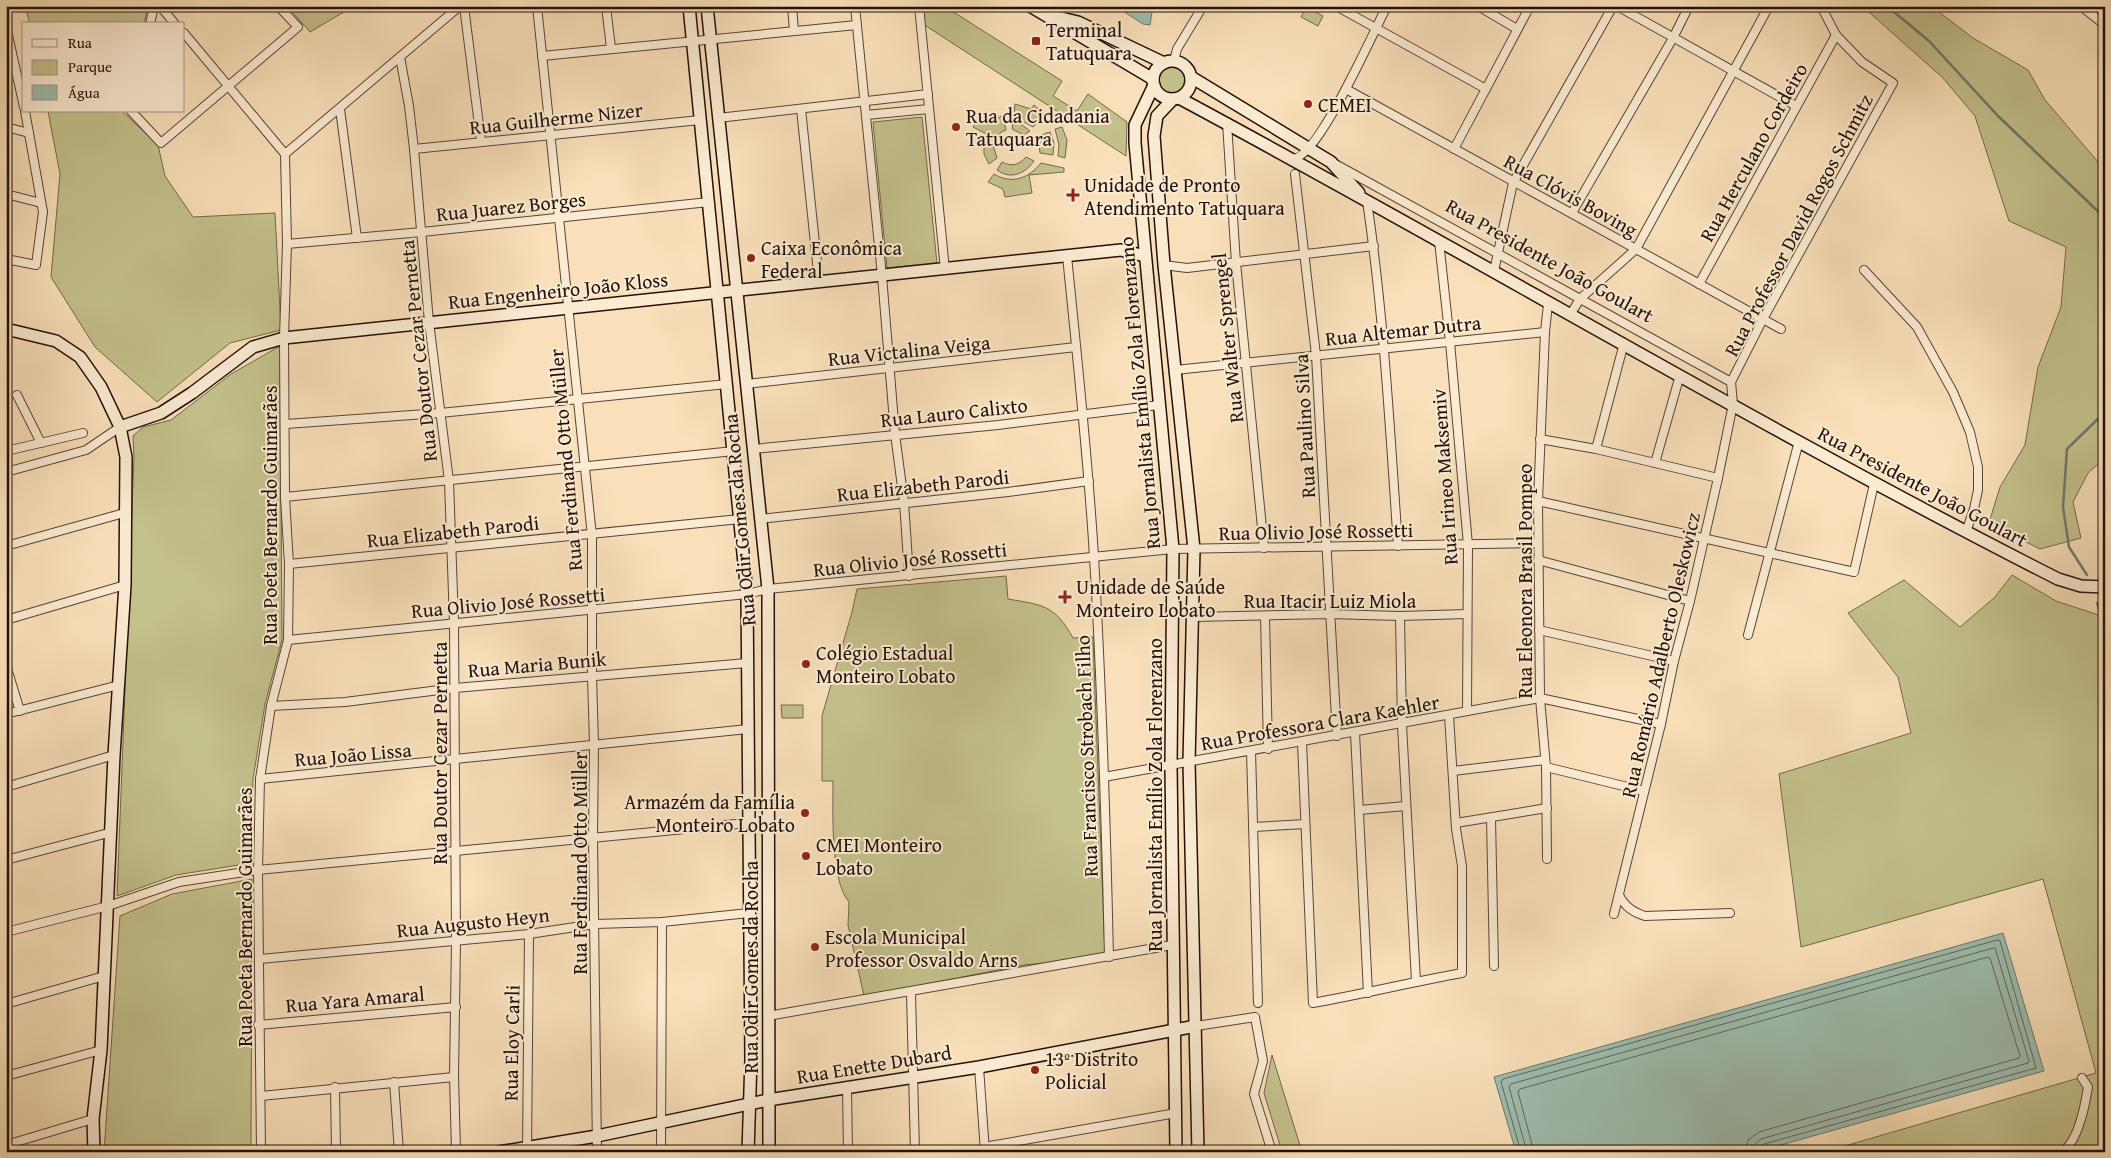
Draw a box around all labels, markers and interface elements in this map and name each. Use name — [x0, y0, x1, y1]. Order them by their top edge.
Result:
place label: Terminal Tatuquara — [1046, 15, 1133, 67]
legend — [22, 22, 185, 112]
text: Rua — [68, 32, 92, 53]
marker: Terminal Tatuquara — [1030, 35, 1042, 47]
text: Parque — [68, 56, 112, 77]
street label: Rua Herculano Cordeiro — [1692, 57, 1814, 247]
text: Água — [68, 82, 100, 103]
street label: Rua Professor David Rogos Schmitz — [1716, 89, 1880, 361]
place label: CEMEI — [1318, 90, 1372, 119]
street label: Rua Guilherme Nizer — [468, 94, 644, 142]
marker: CEMEI — [1302, 98, 1314, 110]
place label: Rua da Cidadania Tatuquara — [966, 101, 1110, 153]
marker: Rua da Cidadania Tatuquara — [950, 121, 962, 133]
street label: Rua Clóvis Boving — [1499, 146, 1643, 244]
place label: Unidade de Pronto Atendimento Tatuquara — [1084, 170, 1285, 222]
street label: Rua Juarez Borges — [435, 184, 587, 228]
marker: Unidade de Pronto Atendimento Tatuquara — [1066, 188, 1080, 202]
street label: Rua Presidente João Goulart — [1441, 191, 1659, 329]
place label: Caixa Econômica Federal — [761, 233, 902, 285]
street label: Rua Jornalista Emílio Zola Florenzano — [1111, 235, 1167, 551]
street label: Rua Doutor Cezar Pernetta — [392, 238, 444, 463]
street label: Rua Walter Sprengel — [1204, 251, 1250, 424]
marker: Caixa Econômica Federal — [745, 252, 757, 264]
street label: Rua Engenheiro João Kloss — [447, 264, 669, 316]
street label: Rua Altemar Dutra — [1324, 307, 1483, 353]
street label: Rua Victalina Veiga — [826, 327, 992, 373]
street label: Rua Ferdinand Otto Müller — [541, 348, 589, 572]
street label: Rua Paulino Silva — [1286, 353, 1322, 499]
street label: Rua Poeta Bernardo Guimarães — [255, 385, 284, 645]
street label: Rua Irineo Maksemiv — [1423, 388, 1465, 566]
street label: Rua Lauro Calixto — [879, 390, 1029, 434]
street label: Rua Odir Gomes da Rocha — [715, 412, 763, 627]
street label: Rua Presidente João Goulart — [1813, 418, 2033, 554]
street label: Rua Elizabeth Parodi — [836, 462, 1011, 508]
street label: Rua Eleonora Brasil Pompeo — [1510, 464, 1539, 698]
street label: Rua Elizabeth Parodi — [366, 508, 541, 554]
street label: Rua Romário Adalberto Oleskowicz — [1613, 509, 1707, 800]
street label: Rua Olivio José Rossetti — [1218, 515, 1414, 547]
street label: Rua Olivio José Rossetti — [812, 534, 1009, 584]
place label: Unidade de Saúde Monteiro Lobato — [1076, 572, 1225, 624]
street label: Rua Olivio José Rossetti — [410, 579, 607, 625]
street label: Rua Itacir Luiz Miola — [1244, 586, 1417, 615]
marker: Unidade de Saúde Monteiro Lobato — [1058, 590, 1072, 604]
street label: Rua Francisco Strobach Filho — [1067, 635, 1105, 877]
place label: Colégio Estadual Monteiro Lobato — [816, 638, 955, 690]
street label: Rua Jornalista Emílio Zola Florenzano — [1140, 638, 1169, 952]
street label: Rua Doutor Cezar Pernetta — [425, 641, 454, 864]
street label: Rua Maria Bunik — [467, 643, 608, 684]
marker: Colégio Estadual Monteiro Lobato — [800, 658, 812, 670]
street label: Rua Professora Clara Kaehler — [1198, 687, 1442, 757]
street label: Rua João Lissa — [293, 734, 413, 774]
street label: Rua Ferdinand Otto Müller — [565, 752, 594, 974]
street label: Rua Poeta Bernardo Guimarães — [230, 787, 259, 1047]
place label: Armazém da Família Monteiro Lobato — [624, 787, 796, 839]
marker: Armazém da Família Monteiro Lobato — [799, 807, 811, 819]
place label: CMEI Monteiro Lobato — [816, 830, 942, 882]
marker: CMEI Monteiro Lobato — [800, 850, 812, 862]
street label: Rua Odir Gomes da Rocha — [736, 860, 765, 1073]
street label: Rua Augusto Heyn — [395, 900, 551, 944]
place label: Escola Municipal Professor Osvaldo Arns — [825, 922, 1018, 974]
marker: Escola Municipal Professor Osvaldo Arns — [809, 941, 821, 953]
street label: Rua Yara Amaral — [284, 978, 426, 1020]
street label: Rua Eloy Carli — [495, 984, 527, 1101]
street label: Rua Enette Dubard — [795, 1037, 954, 1091]
place label: 13º Distrito Policial — [1045, 1044, 1138, 1096]
marker: 13º Distrito Policial — [1029, 1064, 1041, 1076]

